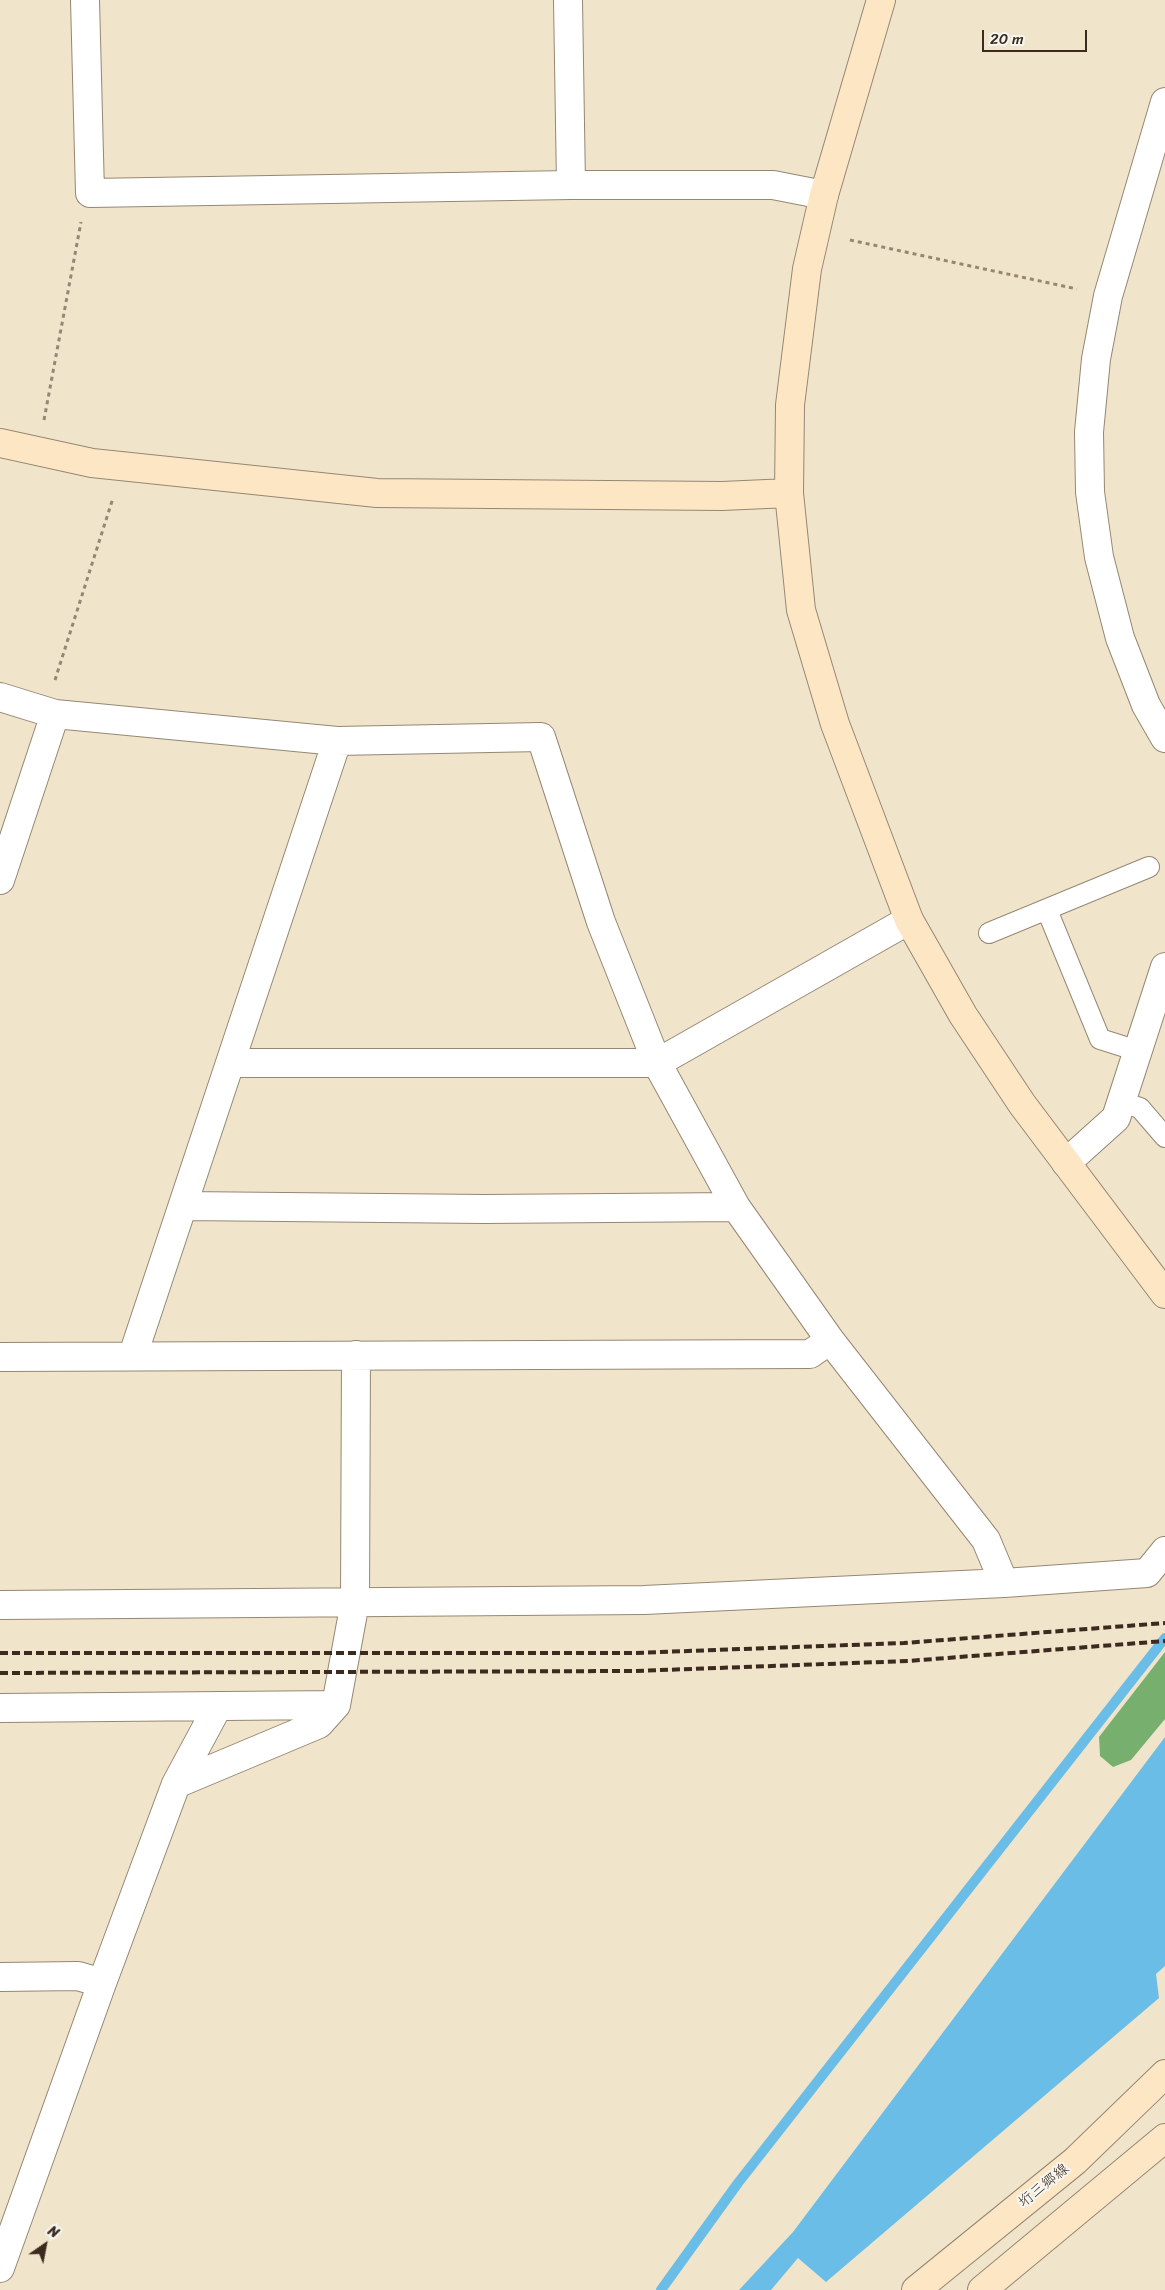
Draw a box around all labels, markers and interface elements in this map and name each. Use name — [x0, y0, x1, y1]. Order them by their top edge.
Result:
scale bar — [985, 20, 1090, 52]
text: 20 m — [990, 26, 1024, 52]
street label: 垳三郷線 — [1015, 2160, 1073, 2212]
text: N — [43, 2219, 64, 2245]
north arrow — [20, 2220, 70, 2270]

